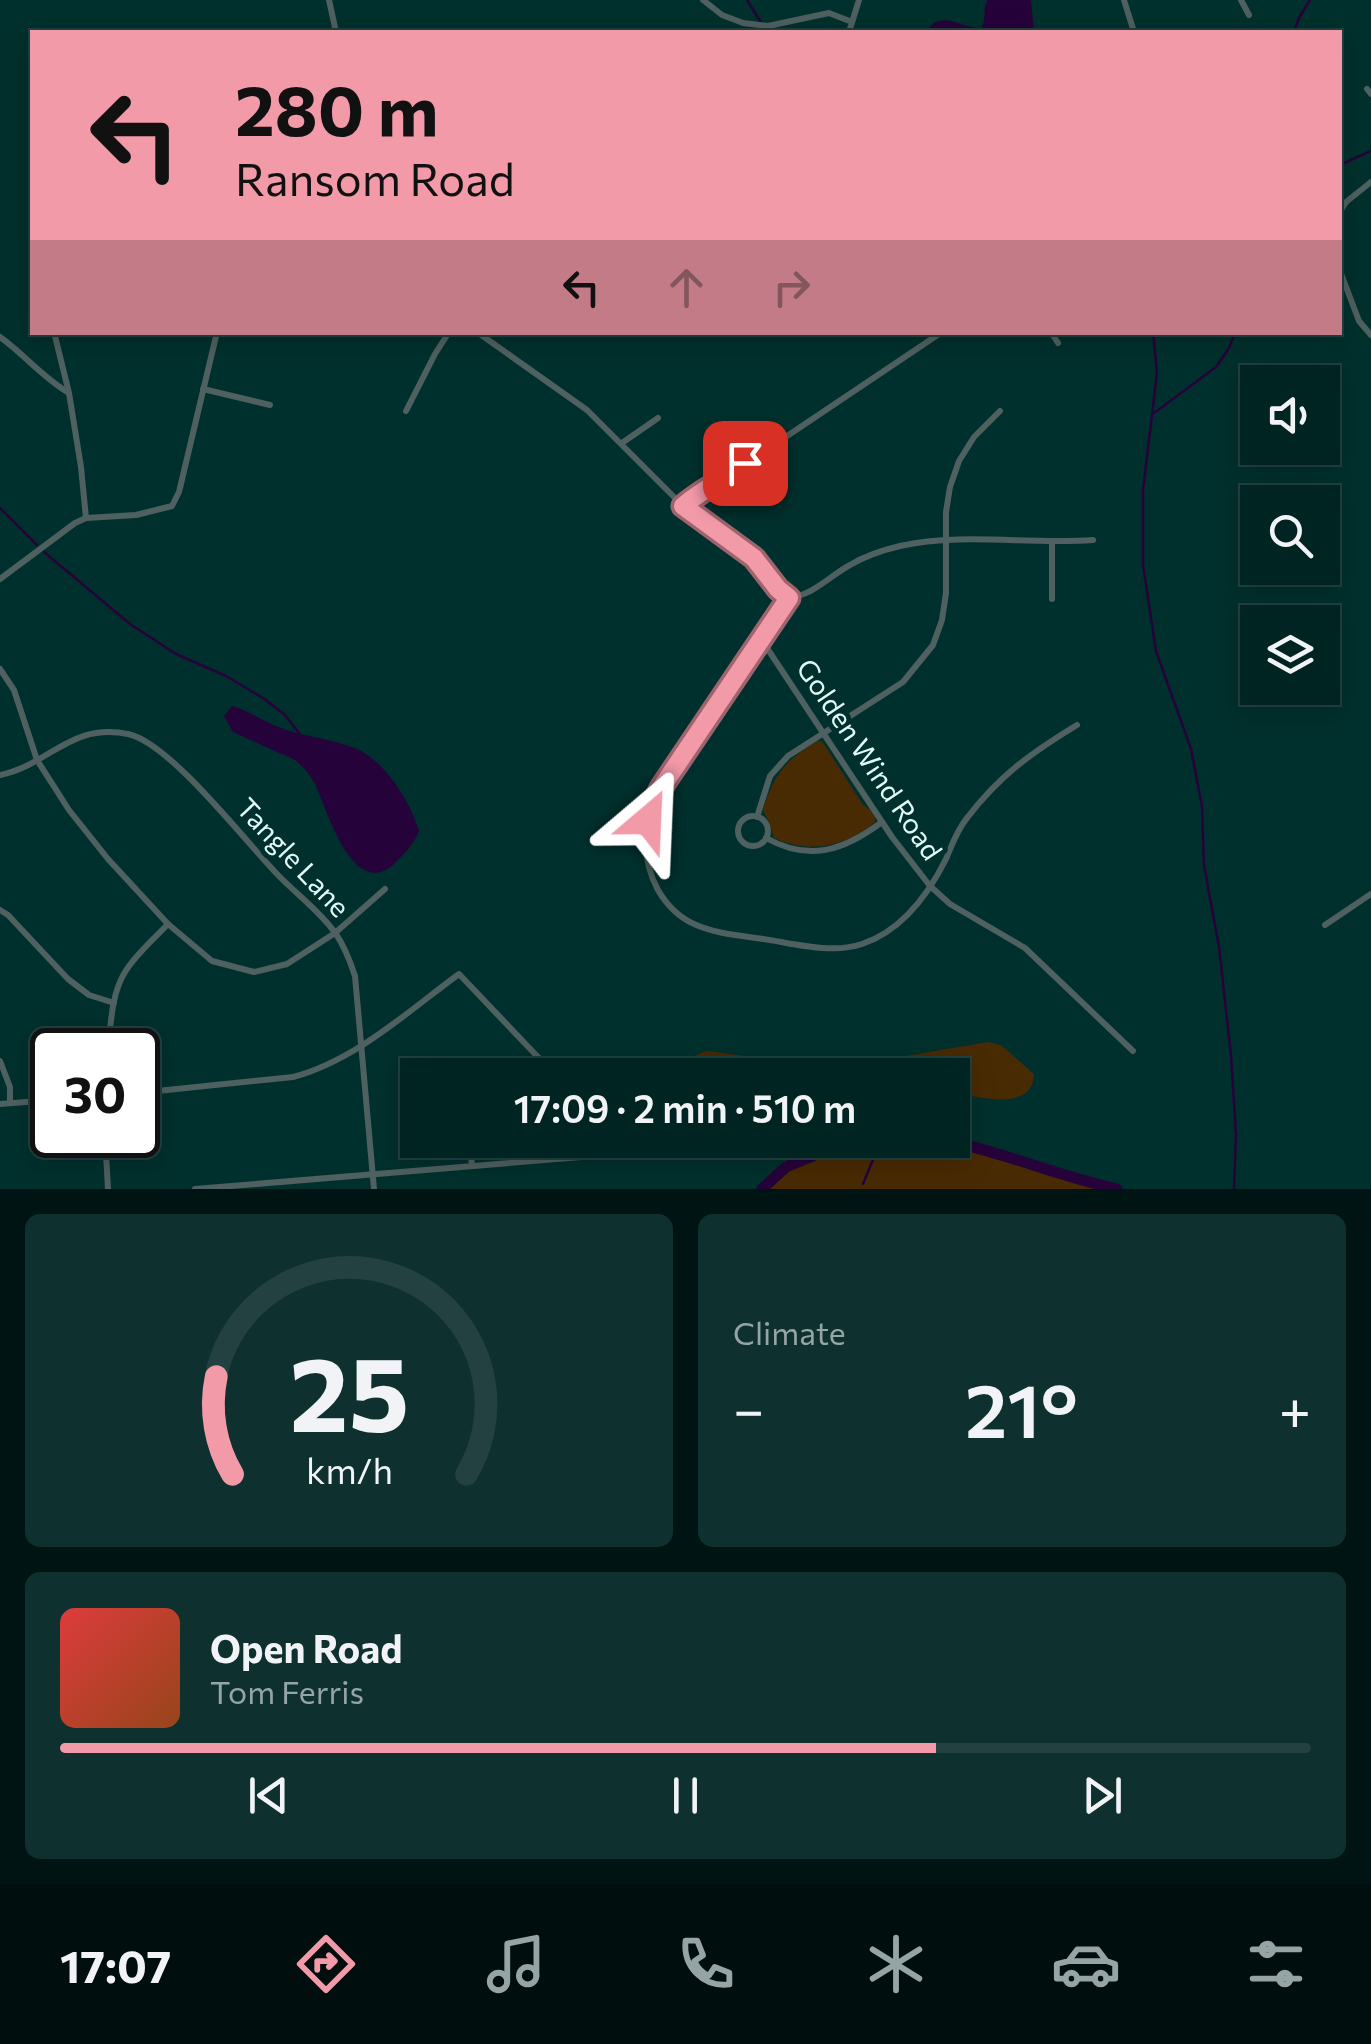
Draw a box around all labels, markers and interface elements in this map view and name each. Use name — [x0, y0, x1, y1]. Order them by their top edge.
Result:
text: 280 m — [235, 65, 439, 150]
icon: left — [70, 70, 200, 200]
text: Ransom Road — [235, 150, 515, 205]
icon: left — [554, 260, 609, 315]
icon: ahead — [659, 260, 714, 315]
icon: right — [764, 260, 819, 315]
map controls — [1240, 365, 1340, 705]
button: sound — [1240, 365, 1340, 465]
pin — [703, 421, 788, 506]
icon: arrive — [718, 436, 773, 491]
button: search — [1240, 485, 1340, 585]
button: layers — [1240, 605, 1340, 705]
street label: Golden Wind Road — [790, 652, 950, 866]
position arrow — [596, 768, 700, 872]
street label: Tangle Lane — [230, 791, 358, 923]
speed limit sign: 30 — [30, 1028, 160, 1158]
text: 17:09 · 2 min · 510 m — [514, 1084, 856, 1131]
text: Climate — [733, 1312, 846, 1352]
text: 25 — [289, 1326, 409, 1453]
text: 21° — [965, 1362, 1078, 1453]
text: − — [733, 1374, 764, 1441]
text: + — [1279, 1374, 1311, 1441]
text: km/h — [306, 1448, 392, 1491]
text: Open Road — [210, 1624, 403, 1671]
text: Tom Ferris — [210, 1671, 364, 1711]
icon: previous — [241, 1768, 296, 1823]
icon: pause — [658, 1768, 713, 1823]
icon: next — [1075, 1768, 1130, 1823]
icon: directions — [291, 1929, 361, 1999]
icon: music — [481, 1929, 551, 1999]
icon: phone — [671, 1929, 741, 1999]
icon: climate — [861, 1929, 931, 1999]
icon: car — [1051, 1929, 1121, 1999]
icon: filters — [1241, 1929, 1311, 1999]
text: 17:07 — [60, 1937, 171, 1992]

